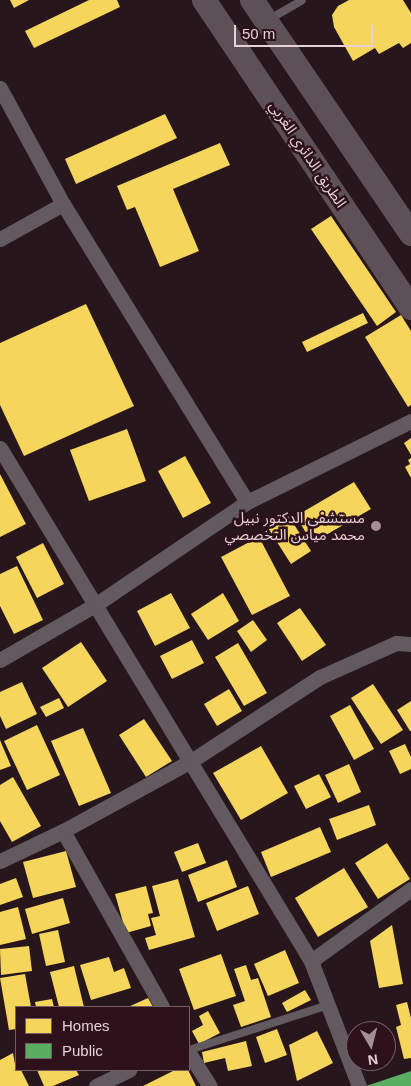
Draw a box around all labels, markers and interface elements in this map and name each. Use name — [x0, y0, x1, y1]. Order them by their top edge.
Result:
scale bar — [236, 15, 375, 47]
text: 50 m — [242, 25, 275, 42]
street label: الطريق الدائري الغربي — [266, 97, 350, 211]
place label: مستشفى الدكتور نبيل محمد مياس التخصصي — [224, 508, 365, 543]
marker: مستشفى الدكتور نبيل محمد مياس التخصصي — [369, 519, 383, 533]
legend — [15, 1006, 190, 1071]
text: Homes — [62, 1017, 110, 1034]
north arrow — [346, 1021, 396, 1071]
text: Public — [62, 1042, 103, 1059]
text: N — [367, 1051, 379, 1068]

